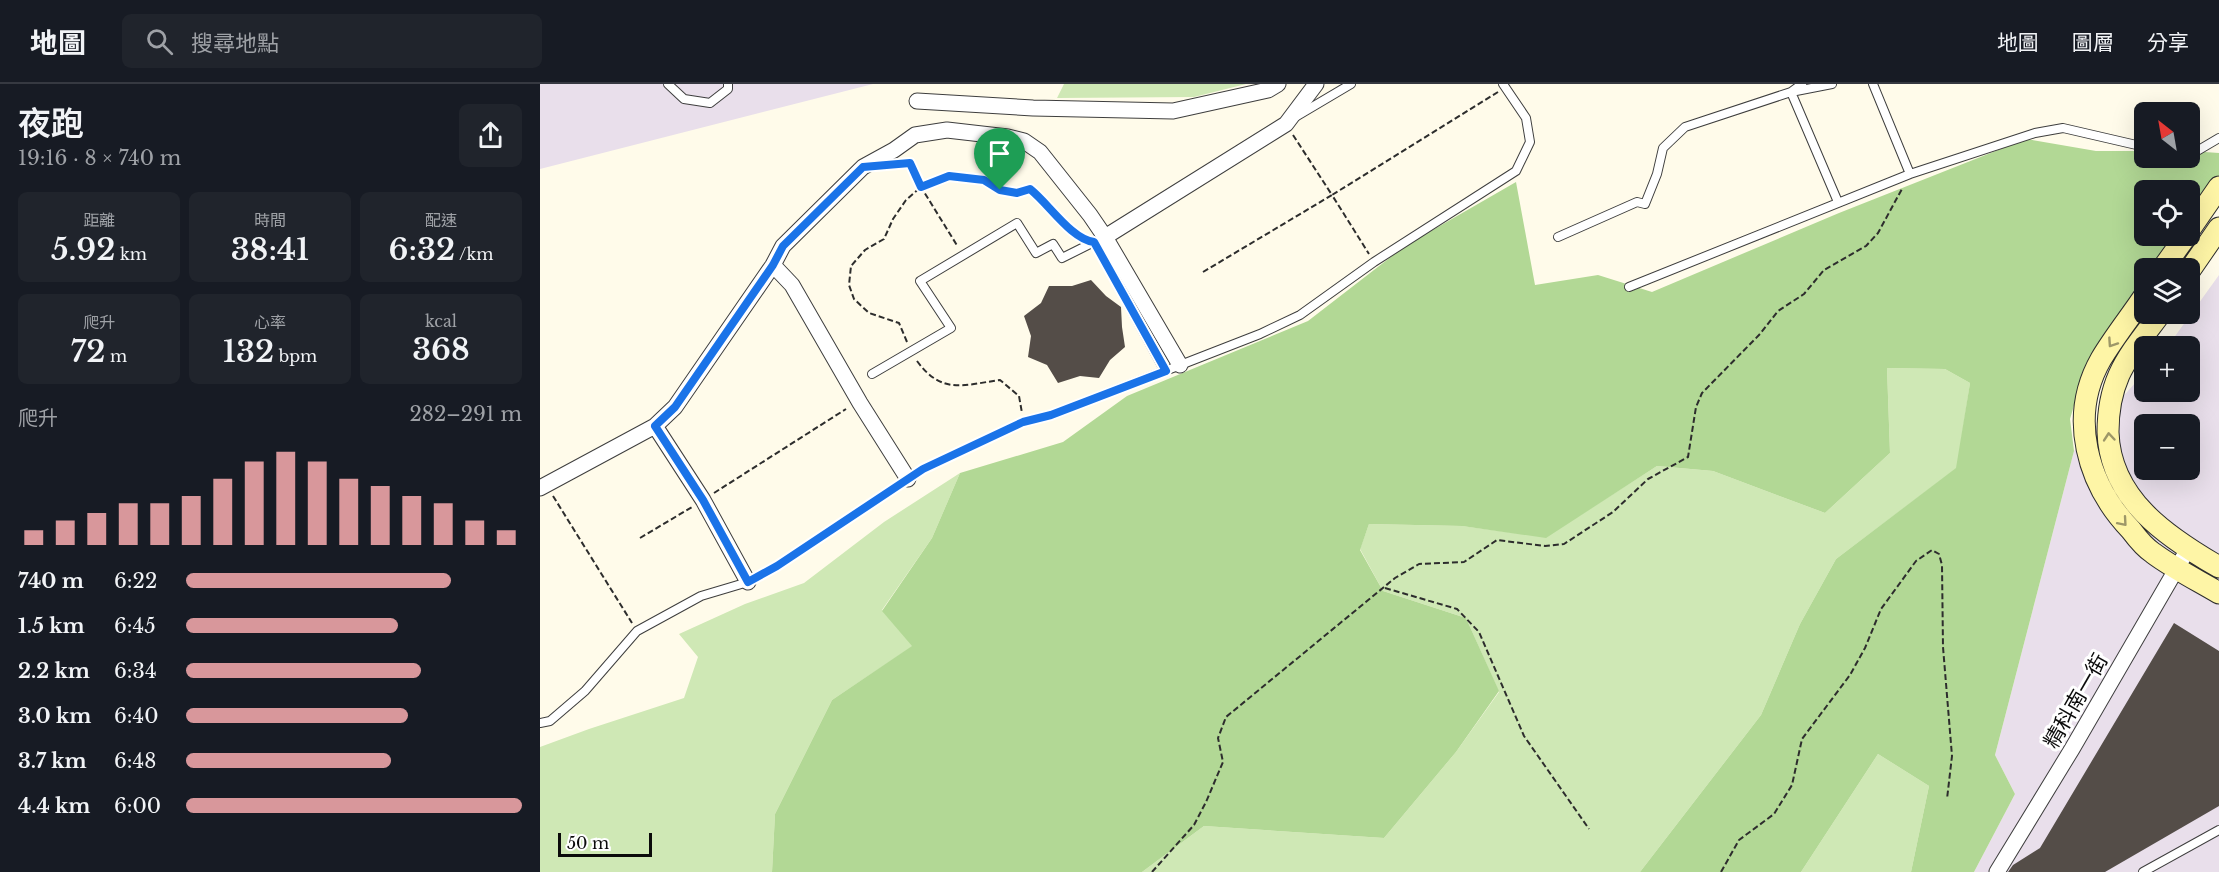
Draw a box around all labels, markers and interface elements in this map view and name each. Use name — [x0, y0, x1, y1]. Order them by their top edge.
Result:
search box — [122, 14, 542, 68]
icon: search — [143, 25, 176, 58]
text: 地圖 — [30, 26, 86, 61]
text: 搜尋地點 — [191, 30, 279, 57]
text: 地圖 — [1997, 30, 2039, 56]
text: 圖層 — [2072, 30, 2114, 56]
text: 分享 — [2147, 30, 2189, 56]
north arrow — [2134, 102, 2200, 168]
map controls — [2134, 102, 2200, 480]
text: 夜跑 — [18, 103, 84, 144]
button: share — [459, 104, 522, 167]
pin — [974, 128, 1025, 190]
icon: arrive — [983, 137, 1016, 170]
text: 19:16 · 8 × 740 m — [18, 146, 181, 170]
button: locate — [2134, 180, 2200, 246]
text: 距離 — [83, 210, 115, 230]
text: 時間 — [254, 210, 286, 230]
text: 配速 — [425, 210, 457, 230]
text: 5.92 — [51, 231, 115, 268]
text: 38:41 — [231, 231, 309, 268]
text: 6:32 — [389, 231, 455, 268]
text: km — [115, 244, 147, 264]
text: /km — [455, 244, 493, 264]
button: layers — [2134, 258, 2200, 324]
text: kcal — [425, 311, 457, 331]
text: 爬升 — [83, 312, 115, 332]
text: 心率 — [254, 312, 286, 332]
text: 368 — [412, 331, 470, 368]
text: 72 — [71, 333, 105, 370]
text: 132 — [223, 333, 274, 370]
one-way arrow — [2108, 336, 2119, 347]
button: + — [2134, 336, 2200, 402]
text: m — [105, 346, 127, 366]
text: bpm — [274, 346, 317, 366]
text: 282–291 m — [409, 402, 522, 426]
text: 爬升 — [18, 406, 58, 430]
button: − — [2134, 414, 2200, 480]
one-way arrow — [2103, 432, 2116, 441]
one-way arrow — [2116, 515, 2127, 526]
text: 740 m — [18, 569, 84, 593]
text: 6:22 — [114, 569, 157, 593]
text: 1.5 km — [18, 614, 85, 638]
text: 6:45 — [114, 614, 156, 638]
street label: 精科南一街 — [2038, 649, 2114, 753]
text: 2.2 km — [18, 659, 90, 683]
text: 6:34 — [114, 659, 157, 683]
text: 3.0 km — [18, 704, 91, 728]
text: 6:40 — [114, 704, 159, 728]
text: 3.7 km — [18, 749, 87, 773]
text: 6:48 — [114, 749, 156, 773]
text: 4.4 km — [18, 794, 90, 818]
text: 6:00 — [114, 794, 161, 818]
scale bar — [558, 830, 652, 858]
text: 50 m — [567, 833, 609, 853]

